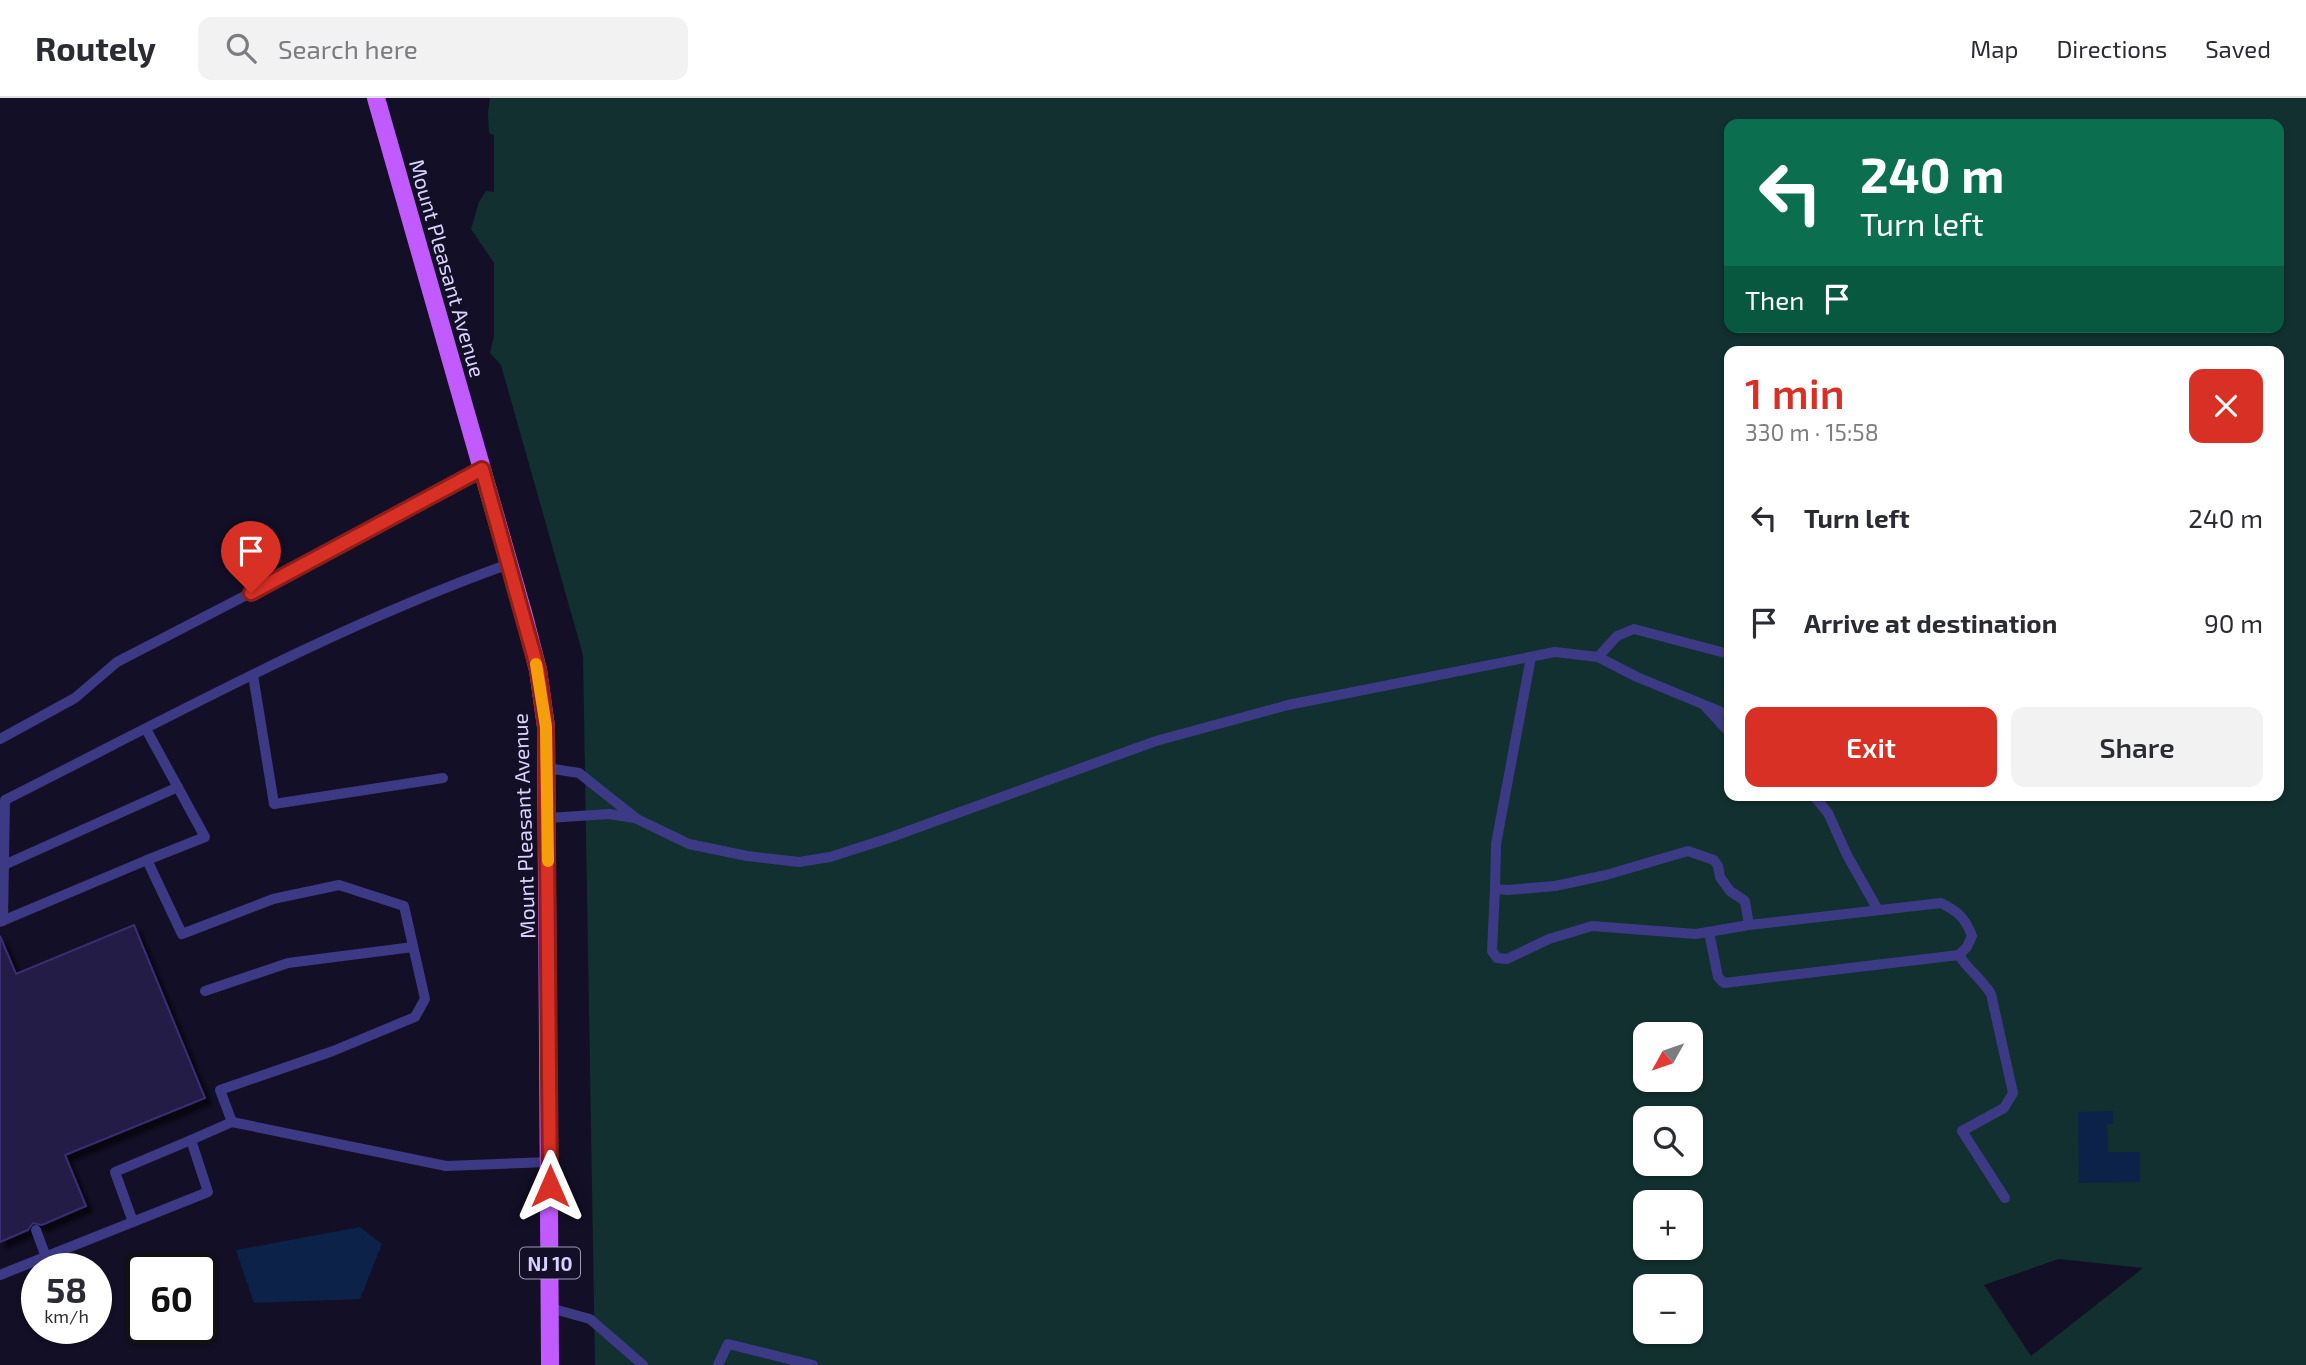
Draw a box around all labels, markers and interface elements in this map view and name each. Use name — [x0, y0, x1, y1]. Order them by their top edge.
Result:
search box — [198, 17, 688, 80]
text: Routely — [35, 28, 156, 68]
icon: search — [222, 29, 260, 67]
text: Search here — [278, 33, 418, 64]
text: Map — [1970, 34, 2018, 63]
text: Directions — [2056, 34, 2167, 63]
text: Saved — [2205, 34, 2271, 63]
text: 240 m — [1860, 144, 2004, 203]
icon: left — [1745, 147, 1836, 238]
street label: Mount Pleasant Avenue — [405, 156, 491, 380]
text: Turn left — [1860, 204, 1984, 242]
icon: arrive — [1818, 280, 1856, 318]
text: Then — [1745, 284, 1804, 315]
text: 1 min — [1745, 367, 1845, 417]
button: close — [2189, 369, 2263, 443]
text: 330 m · 15:58 — [1745, 418, 1879, 446]
icon: left — [1745, 499, 1783, 537]
text: Turn left — [1804, 502, 1910, 533]
text: 240 m — [2188, 502, 2263, 533]
pin — [221, 521, 281, 593]
icon: arrive — [232, 532, 270, 570]
icon: arrive — [1745, 604, 1783, 642]
text: Arrive at destination — [1804, 607, 2057, 638]
text: 90 m — [2204, 607, 2263, 638]
button: Exit — [1745, 707, 1997, 787]
button: Share — [2011, 707, 2263, 787]
street label: Mount Pleasant Avenue — [507, 713, 539, 939]
north arrow — [1633, 1022, 1703, 1092]
map controls — [1633, 1022, 1703, 1344]
button: search — [1633, 1106, 1703, 1176]
position arrow — [513, 1149, 587, 1223]
button: + — [1633, 1190, 1703, 1260]
road number: NJ 10 — [520, 1247, 580, 1278]
speed limit sign: 60 — [126, 1253, 217, 1344]
text: 58 — [46, 1268, 87, 1310]
button: − — [1633, 1274, 1703, 1344]
text: km/h — [44, 1305, 89, 1327]

